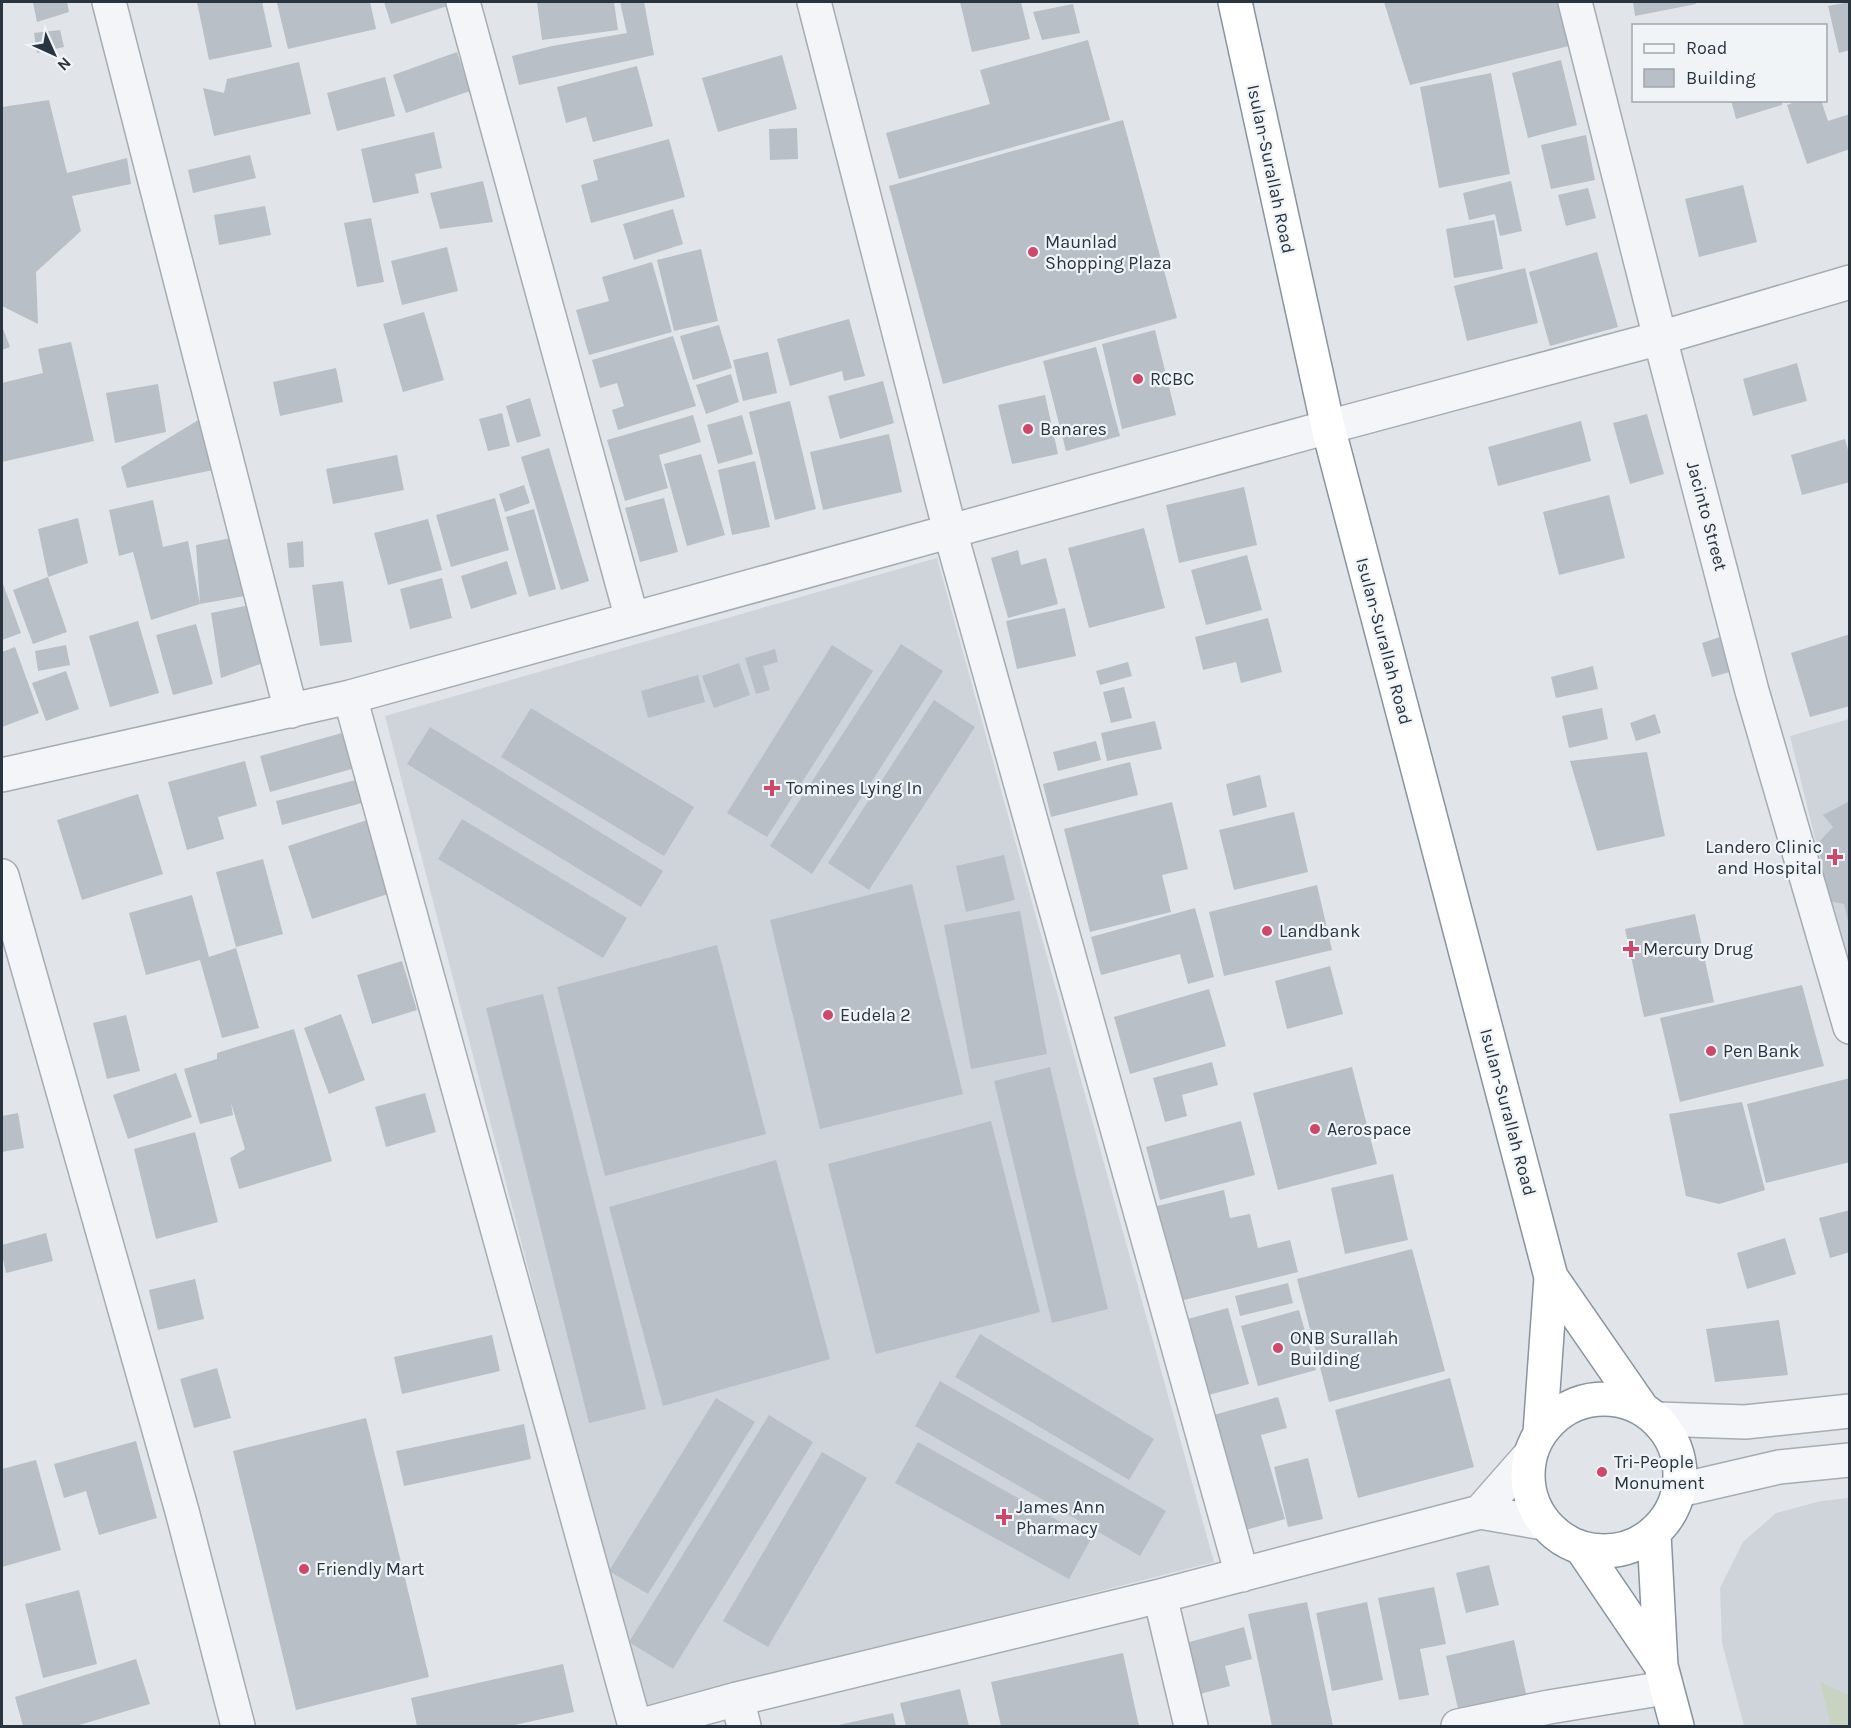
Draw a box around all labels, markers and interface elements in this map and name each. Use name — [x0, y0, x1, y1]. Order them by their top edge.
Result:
north arrow — [24, 24, 84, 84]
legend — [1632, 24, 1827, 102]
text: Road — [1686, 37, 1727, 59]
text: N — [53, 53, 75, 75]
text: Building — [1686, 67, 1756, 89]
street label: Isulan-Surallah Road — [1242, 82, 1300, 256]
place label: Maunlad Shopping Plaza — [1045, 231, 1172, 274]
marker: Maunlad Shopping Plaza — [1026, 245, 1040, 259]
place label: RCBC — [1150, 368, 1194, 390]
marker: RCBC — [1131, 372, 1145, 386]
place label: Banares — [1040, 418, 1107, 440]
marker: Banares — [1021, 422, 1035, 436]
street label: Jacinto Street — [1682, 459, 1732, 574]
street label: Isulan-Surallah Road — [1351, 555, 1417, 727]
place label: Tomines Lying In — [786, 777, 922, 799]
marker: Tomines Lying In — [763, 779, 781, 797]
place label: Landero Clinic and Hospital — [1705, 836, 1822, 879]
marker: Landero Clinic and Hospital — [1826, 848, 1844, 866]
place label: Landbank — [1279, 920, 1360, 942]
marker: Landbank — [1260, 924, 1274, 938]
place label: Mercury Drug — [1643, 938, 1753, 960]
marker: Mercury Drug — [1624, 942, 1638, 956]
place label: Eudela 2 — [840, 1004, 911, 1026]
marker: Eudela 2 — [821, 1008, 835, 1022]
street label: Isulan-Surallah Road — [1475, 1026, 1541, 1198]
place label: Pen Bank — [1723, 1040, 1799, 1062]
marker: Pen Bank — [1704, 1044, 1718, 1058]
place label: Aerospace — [1327, 1118, 1411, 1140]
marker: Aerospace — [1308, 1122, 1322, 1136]
place label: ONB Surallah Building — [1290, 1327, 1398, 1370]
marker: ONB Surallah Building — [1271, 1341, 1285, 1355]
place label: Tri-People Monument — [1614, 1451, 1705, 1494]
marker: Tri-People Monument — [1595, 1465, 1609, 1479]
place label: James Ann Pharmacy — [1016, 1496, 1105, 1539]
marker: James Ann Pharmacy — [997, 1510, 1011, 1524]
place label: Friendly Mart — [316, 1558, 424, 1580]
marker: Friendly Mart — [297, 1562, 311, 1576]

